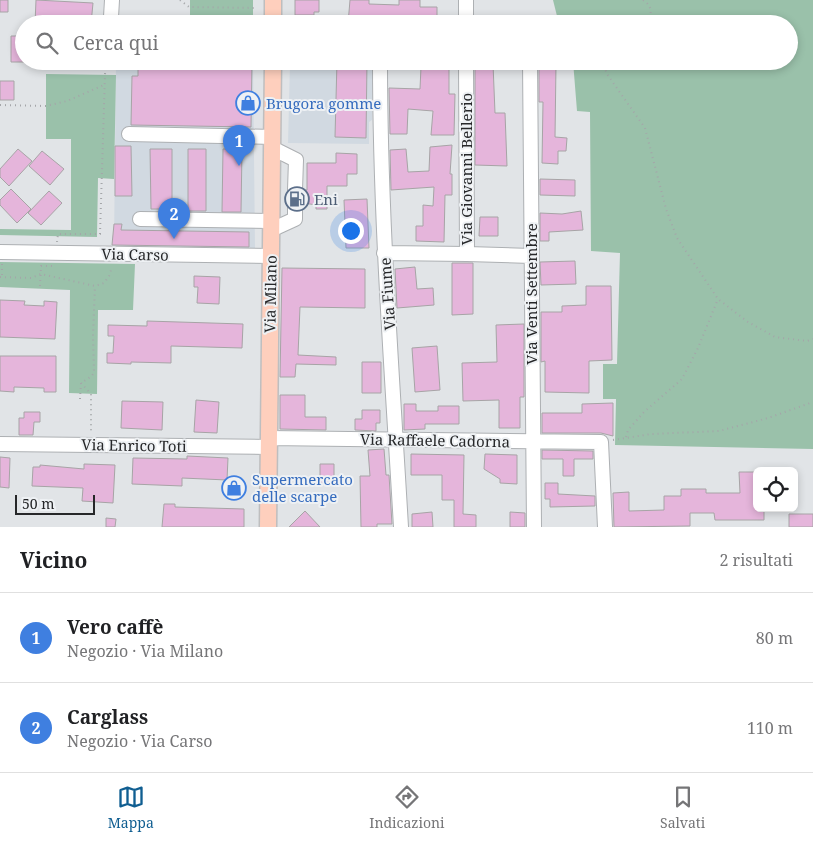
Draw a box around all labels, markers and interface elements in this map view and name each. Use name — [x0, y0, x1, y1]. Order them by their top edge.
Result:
search box — [15, 15, 798, 70]
icon: search — [33, 29, 61, 57]
text: Cerca qui — [73, 30, 159, 56]
shop icon: Brugora gomme — [235, 90, 261, 116]
place label: Brugora gomme — [266, 93, 381, 113]
street label: Via Giovanni Bellerio — [456, 93, 476, 245]
pin: 1 — [223, 125, 255, 166]
fuel station icon: Eni — [284, 186, 310, 212]
place label: Eni — [314, 189, 338, 209]
pin: 2 — [158, 198, 190, 239]
your location — [338, 218, 364, 244]
street label: Via Venti Settembre — [521, 223, 541, 365]
street label: Via Carso — [101, 243, 169, 265]
street label: Via Milano — [259, 255, 281, 333]
street label: Via Fiume — [374, 257, 400, 331]
street label: Via Raffaele Cadorna — [360, 429, 510, 451]
street label: Via Enrico Toti — [81, 434, 187, 456]
map controls — [753, 467, 798, 512]
button: locate — [753, 467, 798, 512]
place label: Supermercato delle scarpe — [252, 469, 353, 506]
shop icon: Supermercato delle scarpe — [221, 475, 247, 501]
scale bar — [15, 492, 95, 515]
text: 50 m — [22, 494, 55, 513]
text: Vicino — [20, 546, 87, 574]
text: 2 risultati — [720, 549, 793, 571]
text: Vero caffè — [67, 614, 163, 640]
text: 1 — [31, 627, 41, 649]
text: 80 m — [756, 627, 793, 649]
text: Negozio · Via Milano — [67, 640, 223, 662]
text: Carglass — [67, 704, 148, 730]
text: 2 — [31, 717, 41, 739]
text: 110 m — [747, 717, 793, 739]
text: Negozio · Via Carso — [67, 730, 212, 752]
tab: Mappa — [108, 783, 154, 832]
tab: Indicazioni — [369, 783, 445, 832]
tab: Salvati — [660, 783, 705, 832]

